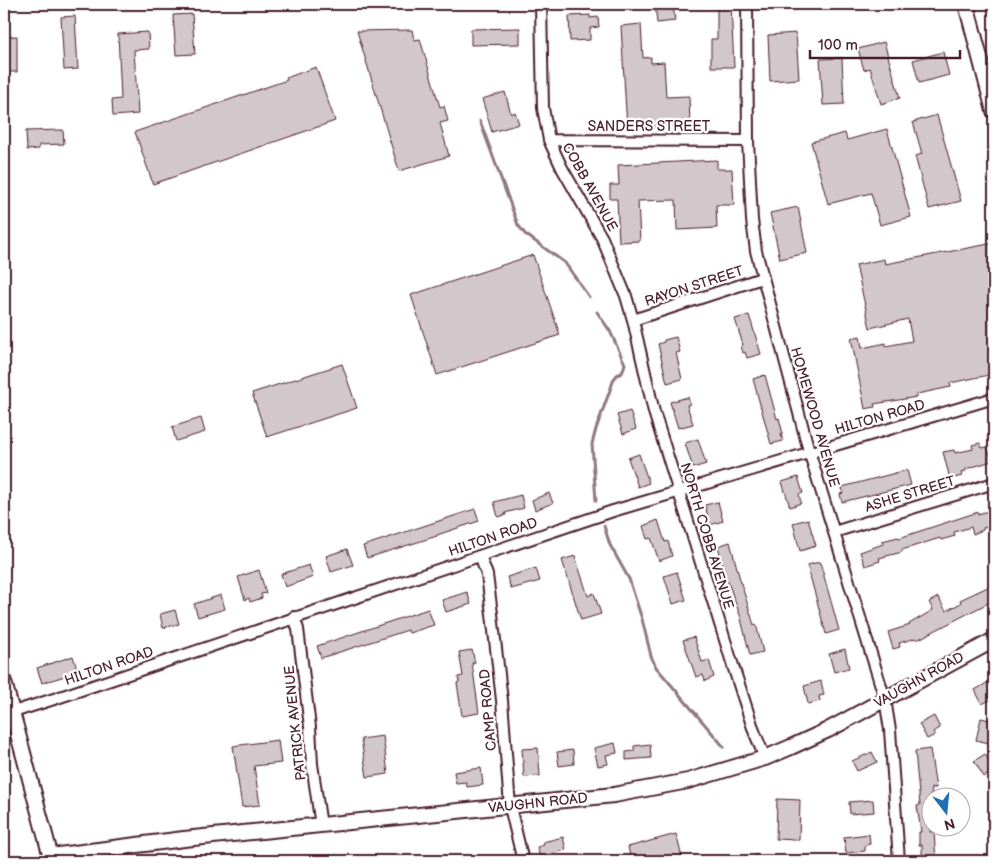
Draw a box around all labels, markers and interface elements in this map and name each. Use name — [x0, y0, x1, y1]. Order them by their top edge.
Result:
scale bar — [810, 28, 960, 60]
text: 100 m — [818, 36, 858, 55]
street label: SANDERS STREET — [588, 118, 711, 135]
street label: COBB AVENUE — [559, 140, 621, 234]
street label: RAYON STREET — [642, 262, 746, 310]
street label: HOMEWOOD AVENUE — [787, 345, 843, 489]
street label: HILTON ROAD — [833, 396, 927, 438]
street label: NORTH COBB AVENUE — [677, 461, 737, 611]
street label: ASHE STREET — [863, 472, 958, 516]
street label: HILTON ROAD — [446, 514, 540, 560]
street label: HILTON ROAD — [62, 643, 156, 689]
street label: VAUGHN ROAD — [871, 648, 967, 712]
street label: PATRICK AVENUE — [280, 665, 310, 781]
street label: CAMP ROAD — [476, 668, 500, 752]
north arrow — [920, 788, 970, 838]
street label: VAUGHN ROAD — [487, 789, 589, 817]
text: N — [942, 814, 957, 834]

